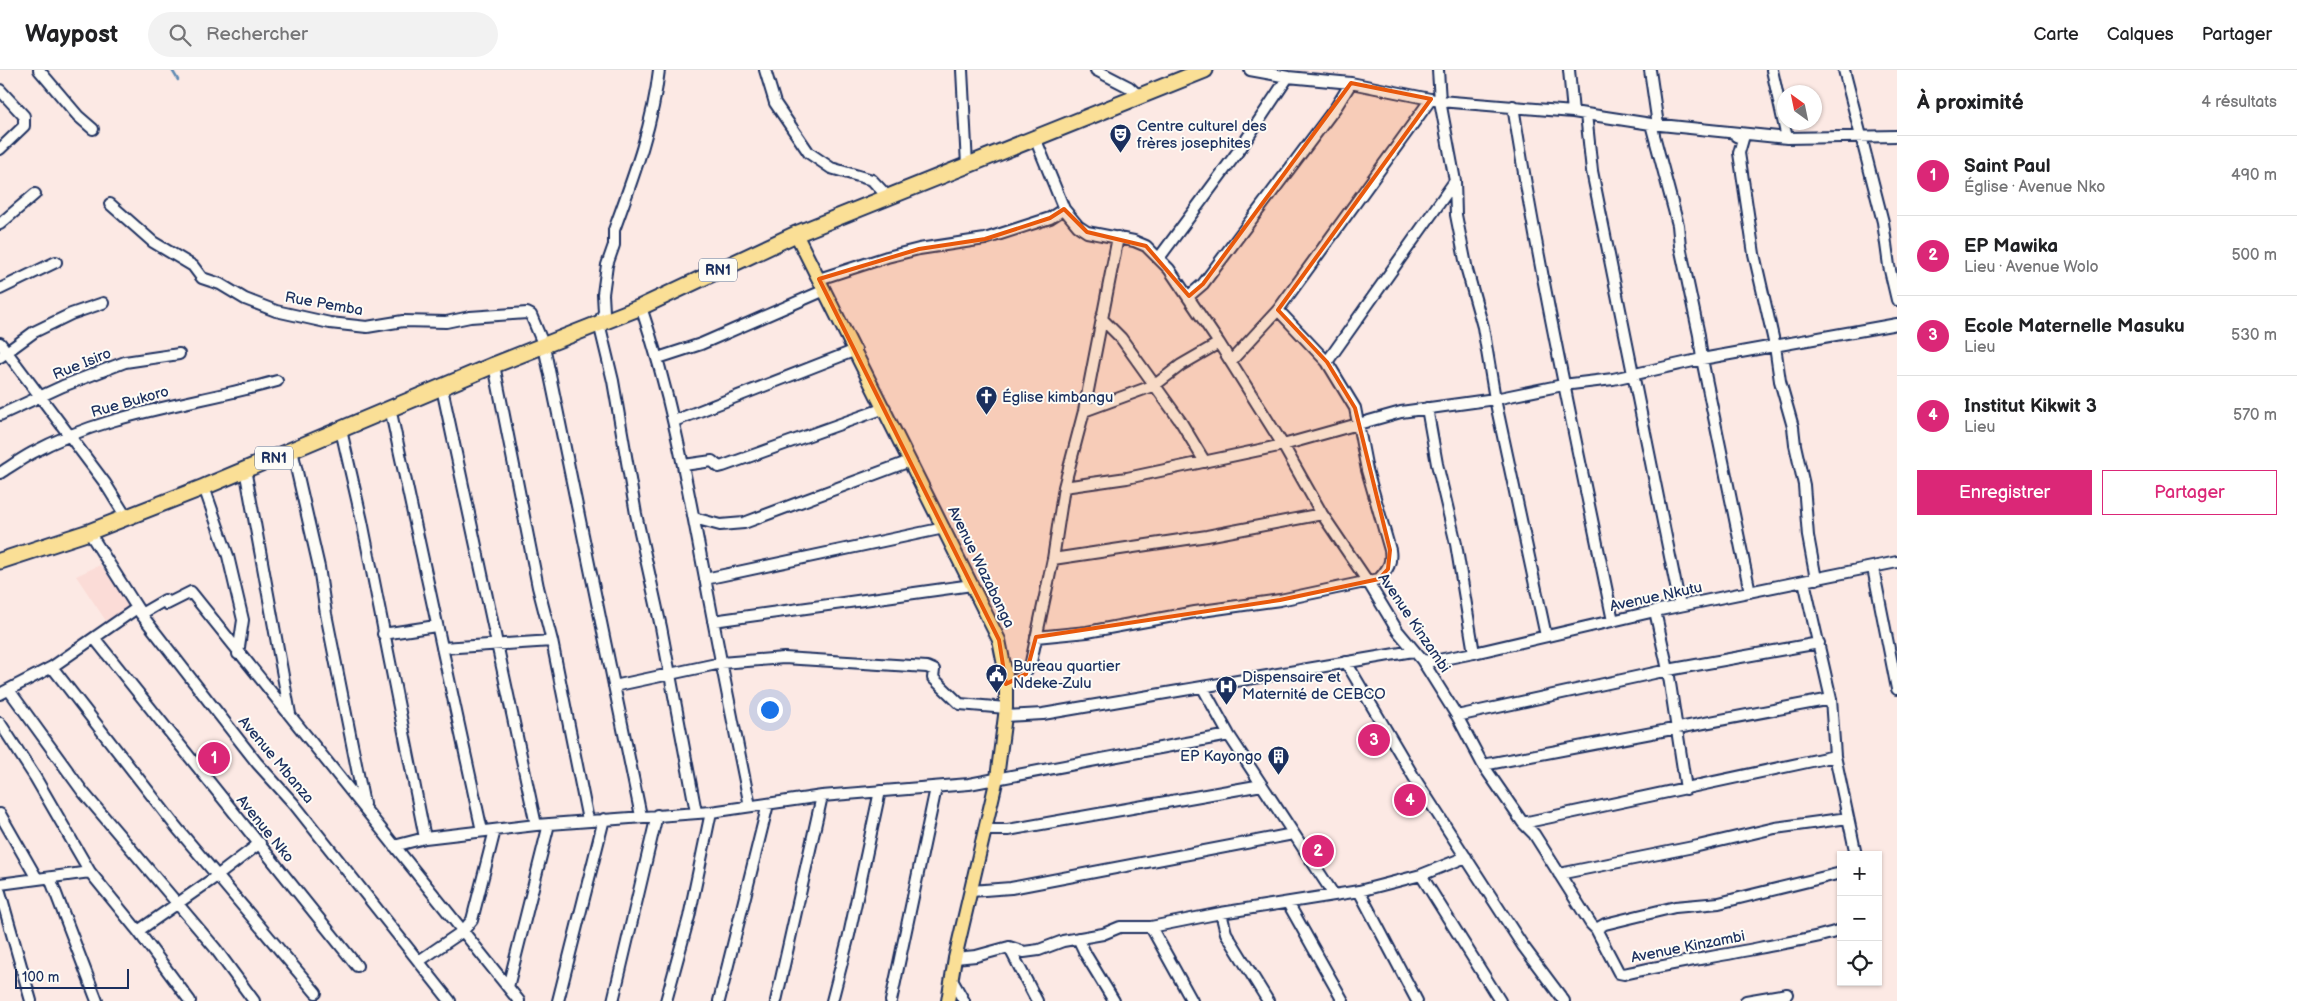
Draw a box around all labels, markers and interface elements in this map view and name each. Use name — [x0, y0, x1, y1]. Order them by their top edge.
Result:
search box — [148, 12, 498, 57]
text: Waypost — [25, 20, 118, 49]
icon: search — [166, 21, 194, 49]
text: Rechercher — [206, 23, 308, 46]
text: Carte — [2033, 24, 2079, 45]
text: Calques — [2107, 24, 2174, 45]
text: Partager — [2202, 24, 2272, 45]
north arrow — [1777, 85, 1822, 130]
text: À proximité — [1917, 90, 2024, 115]
text: 4 résultats — [2201, 93, 2277, 112]
place label: Centre culturel des frères josephites — [1137, 117, 1267, 153]
theatre icon: Centre culturel des frères josephites — [1109, 123, 1133, 154]
text: Saint Paul — [1964, 155, 2051, 178]
text: 1 — [1930, 166, 1936, 185]
text: 490 m — [2231, 166, 2277, 185]
text: Église · Avenue Nko — [1964, 178, 2105, 197]
text: EP Mawika — [1964, 235, 2058, 258]
text: 2 — [1928, 246, 1938, 265]
text: 500 m — [2231, 246, 2277, 265]
road number: RN1 — [699, 258, 737, 282]
text: Lieu · Avenue Wolo — [1964, 258, 2098, 277]
street label: Rue Pemba — [283, 288, 365, 320]
text: Ecole Maternelle Masuku — [1964, 315, 2185, 338]
text: 3 — [1928, 326, 1938, 345]
text: 530 m — [2231, 326, 2277, 345]
text: Lieu — [1964, 338, 1995, 357]
street label: Rue Isiro — [50, 344, 114, 384]
street label: Rue Bukoro — [89, 382, 171, 422]
church icon: Église kimbangu — [974, 385, 998, 416]
place label: Église kimbangu — [1002, 388, 1113, 407]
text: Institut Kikwit 3 — [1964, 395, 2097, 418]
text: 4 — [1928, 406, 1938, 425]
text: 570 m — [2233, 406, 2277, 425]
text: Lieu — [1964, 418, 1995, 437]
road number: RN1 — [255, 446, 293, 469]
button: Enregistrer — [1917, 470, 2092, 515]
button: Partager — [2102, 470, 2277, 515]
street label: Avenue Wazabanga — [943, 503, 1019, 631]
street label: Avenue Kinzambi — [1374, 570, 1454, 676]
street label: Avenue Nkutu — [1608, 578, 1704, 616]
place label: Bureau quartier Ndeke-Zulu — [1013, 657, 1121, 693]
public building icon: Bureau quartier Ndeke-Zulu — [985, 663, 1009, 694]
place label: Dispensaire et Maternité de CEBCO — [1242, 668, 1386, 704]
hospital icon: Dispensaire et Maternité de CEBCO — [1214, 674, 1238, 705]
your location — [757, 697, 783, 723]
street label: Avenue Mbanza — [234, 712, 318, 808]
pin: 3 — [1358, 721, 1390, 759]
pin: 1 — [198, 739, 230, 777]
building icon: EP Kayongo — [1266, 744, 1290, 775]
place label: EP Kayongo — [1180, 747, 1262, 766]
pin: 4 — [1394, 781, 1426, 819]
street label: Avenue Nko — [232, 791, 298, 867]
pin: 2 — [1302, 832, 1334, 870]
map controls — [1837, 851, 1882, 986]
button: + — [1837, 851, 1882, 896]
button: − — [1837, 896, 1882, 941]
street label: Avenue Kinzambi — [1629, 927, 1747, 967]
button: locate — [1837, 941, 1882, 986]
scale bar — [15, 966, 129, 989]
text: 100 m — [22, 969, 59, 986]

